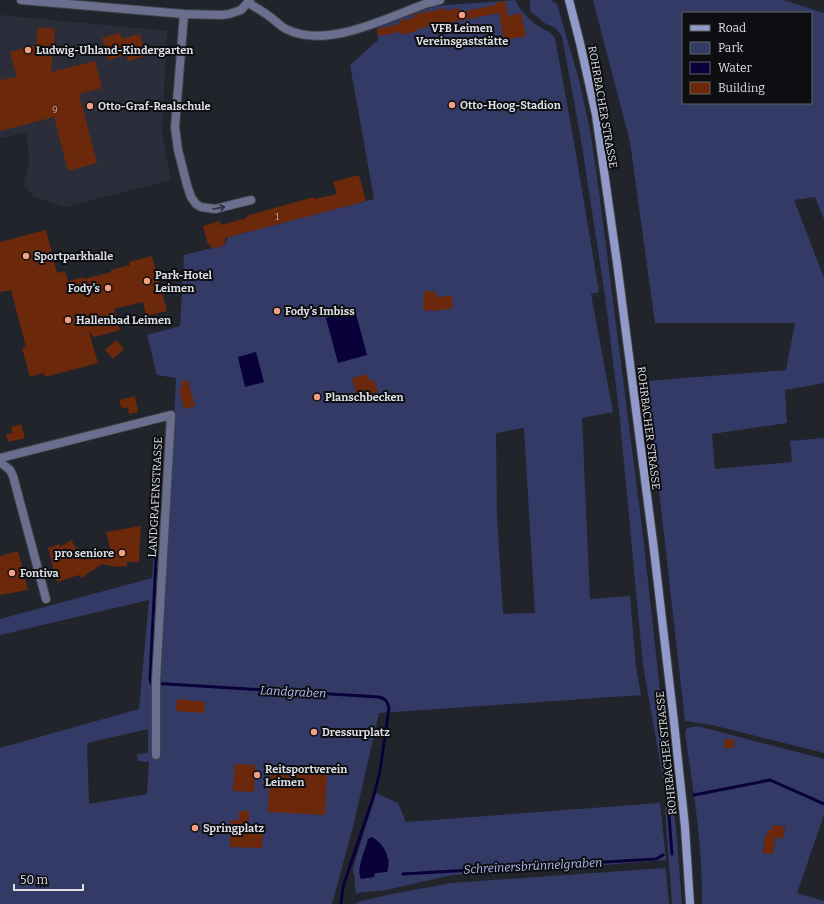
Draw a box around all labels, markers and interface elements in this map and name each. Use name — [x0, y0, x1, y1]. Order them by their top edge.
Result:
marker: VFB Leimen Vereinsgaststätte — [457, 10, 467, 20]
legend — [682, 12, 812, 104]
text: Road — [718, 21, 746, 35]
place label: VFB Leimen Vereinsgaststätte — [416, 22, 508, 48]
text: Park — [718, 41, 744, 55]
place label: Ludwig-Uhland-Kindergarten — [36, 44, 193, 57]
marker: Ludwig-Uhland-Kindergarten — [23, 45, 33, 55]
street label: ROHRBACHER STRASSE — [585, 45, 620, 170]
text: Water — [718, 61, 753, 75]
text: Building — [718, 81, 765, 95]
place label: Otto-Hoog-Stadion — [460, 99, 561, 112]
place label: Otto-Graf-Realschule — [98, 100, 211, 113]
marker: Otto-Hoog-Stadion — [447, 100, 457, 110]
marker: Otto-Graf-Realschule — [85, 101, 95, 111]
house number: 9 — [52, 105, 58, 115]
one-way arrow — [212, 203, 225, 211]
house number: 1 — [275, 212, 279, 222]
place label: Sportparkhalle — [34, 250, 113, 263]
marker: Sportparkhalle — [21, 251, 31, 261]
place label: Park-Hotel Leimen — [155, 269, 213, 295]
marker: Park-Hotel Leimen — [142, 276, 152, 286]
place label: Fody's — [68, 282, 101, 295]
marker: Fody's — [103, 283, 113, 293]
place label: Fody's Imbiss — [285, 305, 355, 318]
marker: Fody's Imbiss — [272, 306, 282, 316]
place label: Hallenbad Leimen — [76, 314, 171, 327]
marker: Hallenbad Leimen — [63, 315, 73, 325]
street label: ROHRBACHER STRASSE — [634, 366, 663, 491]
place label: Planschbecken — [325, 391, 404, 404]
marker: Planschbecken — [312, 392, 322, 402]
street label: LANDGRAFENSTRASSE — [146, 436, 165, 558]
place label: pro seniore — [55, 547, 114, 560]
marker: pro seniore — [117, 548, 127, 558]
place label: Fontiva — [20, 567, 60, 580]
marker: Fontiva — [7, 568, 17, 578]
water label: Landgraben — [259, 683, 327, 701]
street label: ROHRBACHER STRASSE — [654, 690, 679, 815]
place label: Dressurplatz — [322, 726, 390, 739]
marker: Dressurplatz — [309, 727, 319, 737]
place label: Reitsportverein Leimen — [265, 763, 347, 789]
marker: Reitsportverein Leimen — [252, 770, 262, 780]
place label: Springplatz — [203, 822, 265, 835]
marker: Springplatz — [190, 823, 200, 833]
water label: Schreinersbrünnelgraben — [463, 855, 603, 877]
scale bar — [14, 866, 83, 892]
text: 50 m — [20, 873, 49, 887]

